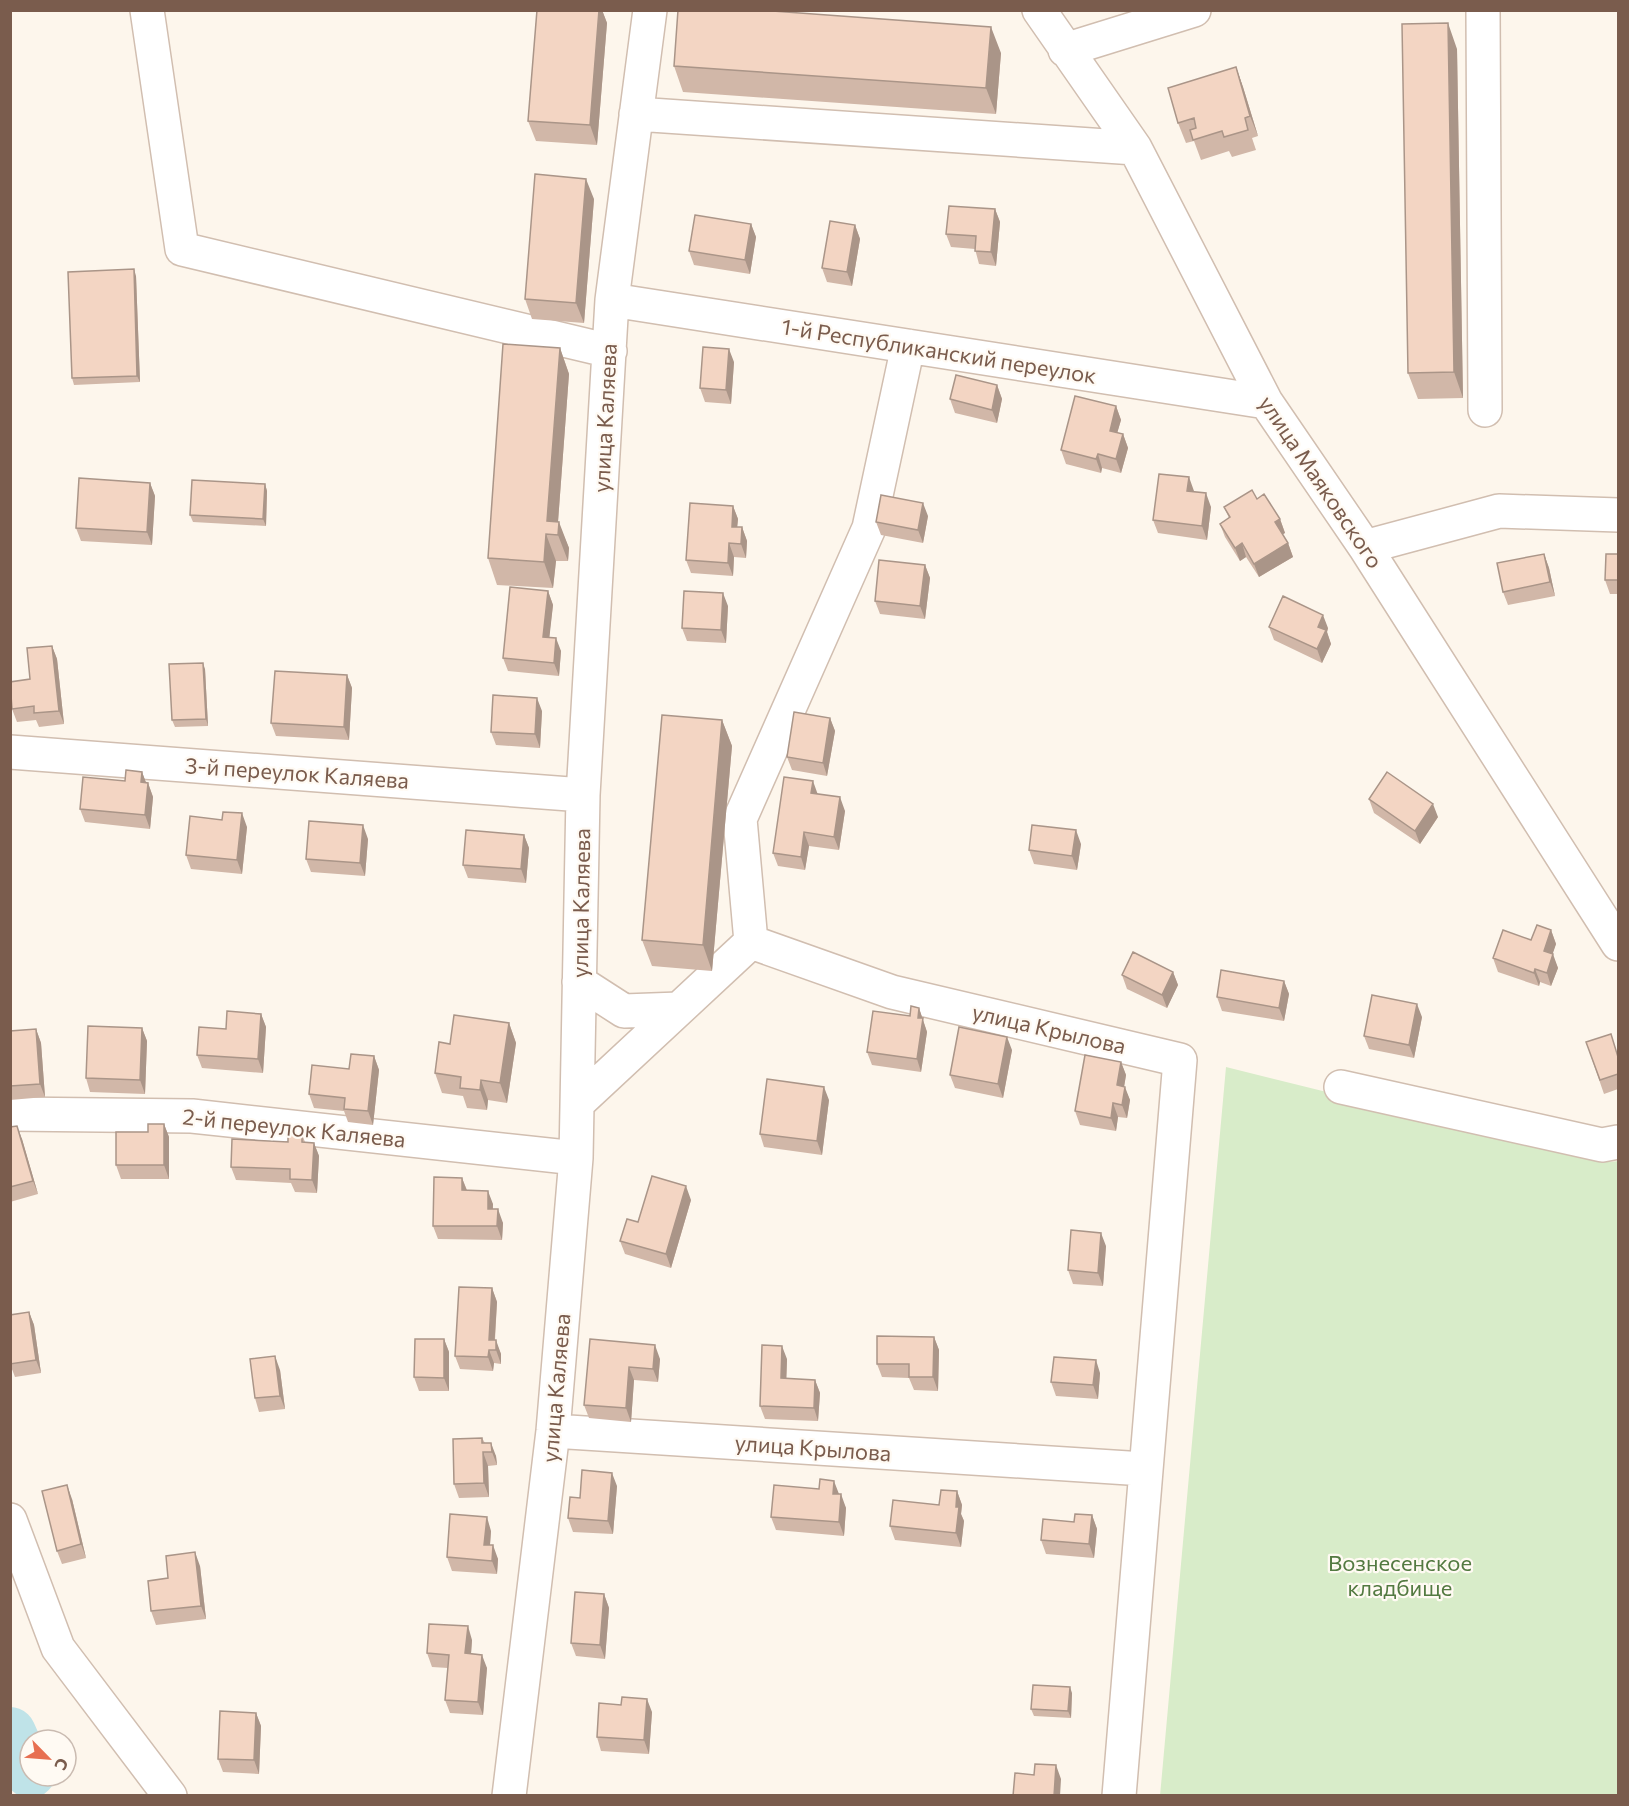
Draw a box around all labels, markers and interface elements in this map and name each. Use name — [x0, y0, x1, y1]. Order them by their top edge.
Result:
street label: 1-й Республиканский переулок — [780, 312, 1099, 389]
street label: улица Каляева — [587, 343, 622, 493]
street label: улица Маяковского — [1254, 390, 1389, 573]
street label: 3-й переулок Каляева — [184, 751, 410, 794]
street label: улица Каляева — [566, 828, 595, 978]
street label: улица Крылова — [970, 998, 1129, 1059]
street label: 2-й переулок Каляева — [181, 1102, 407, 1153]
street label: улица Каляева — [536, 1312, 575, 1464]
street label: улица Крылова — [734, 1429, 892, 1466]
park label: Вознесенское кладбище — [1328, 1549, 1472, 1601]
north arrow — [18, 1728, 78, 1788]
text: С — [51, 1756, 73, 1774]

